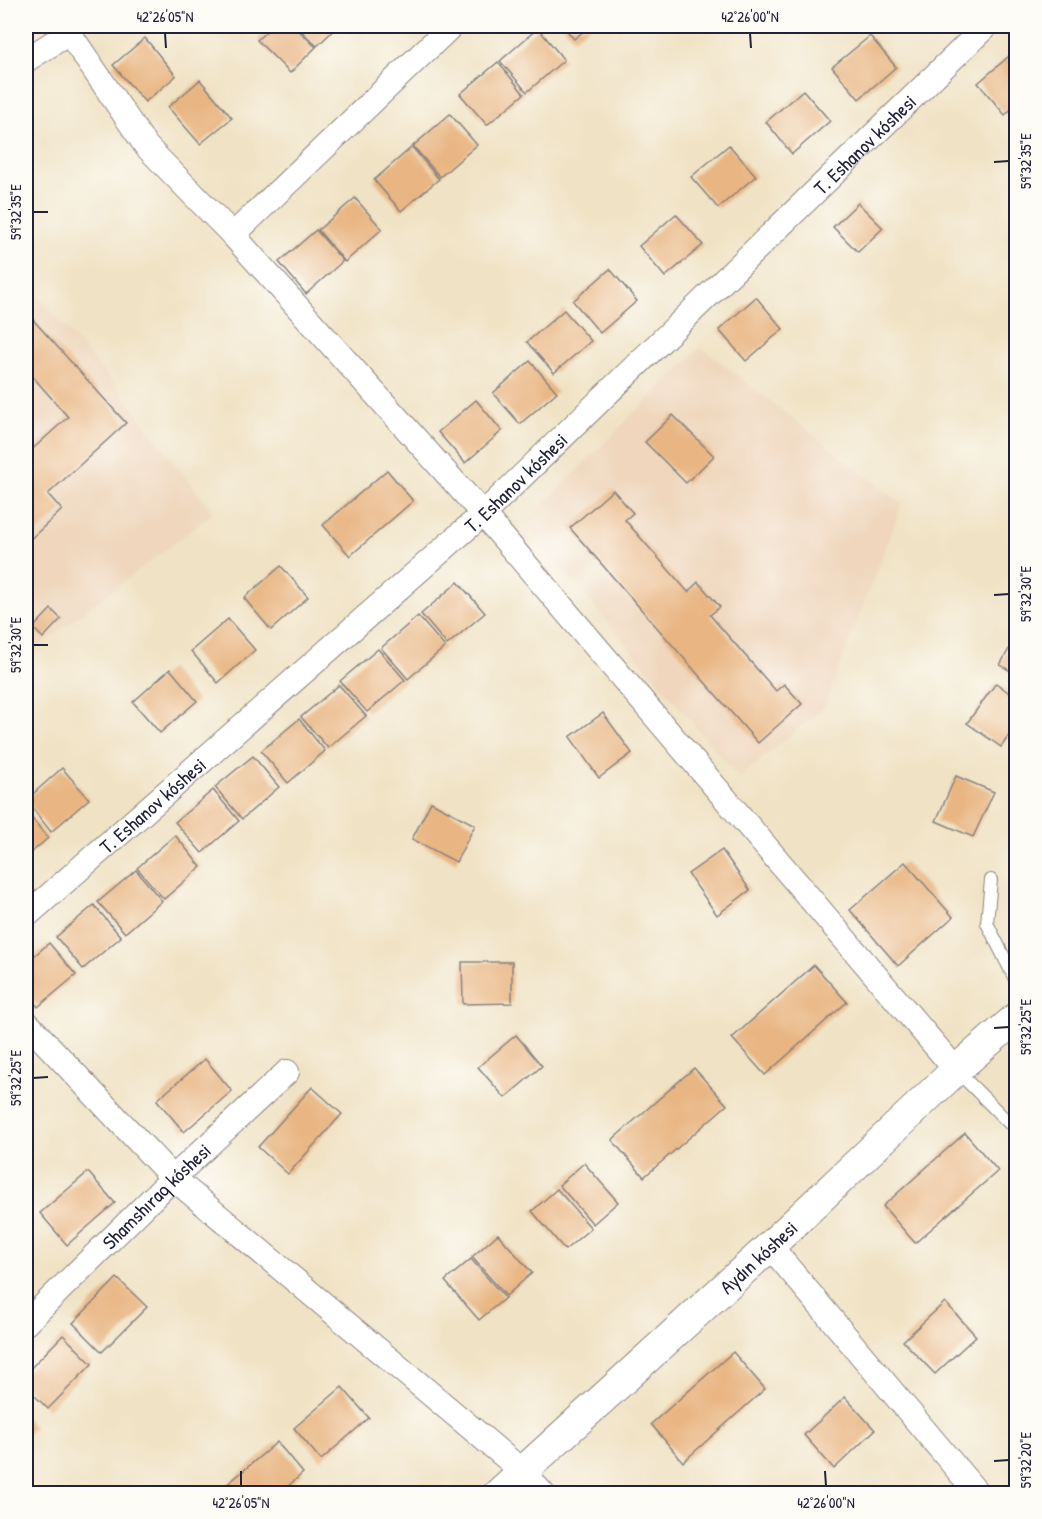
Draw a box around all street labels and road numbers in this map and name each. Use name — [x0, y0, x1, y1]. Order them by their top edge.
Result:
street label: T. Eshanov kóshesi — [807, 88, 922, 200]
street label: T. Eshanov kóshesi — [458, 426, 573, 538]
street label: T. Eshanov kóshesi — [93, 751, 211, 859]
street label: Shamshıraq kóshesi — [96, 1137, 216, 1255]
street label: Aydın kóshesi — [713, 1214, 803, 1299]

